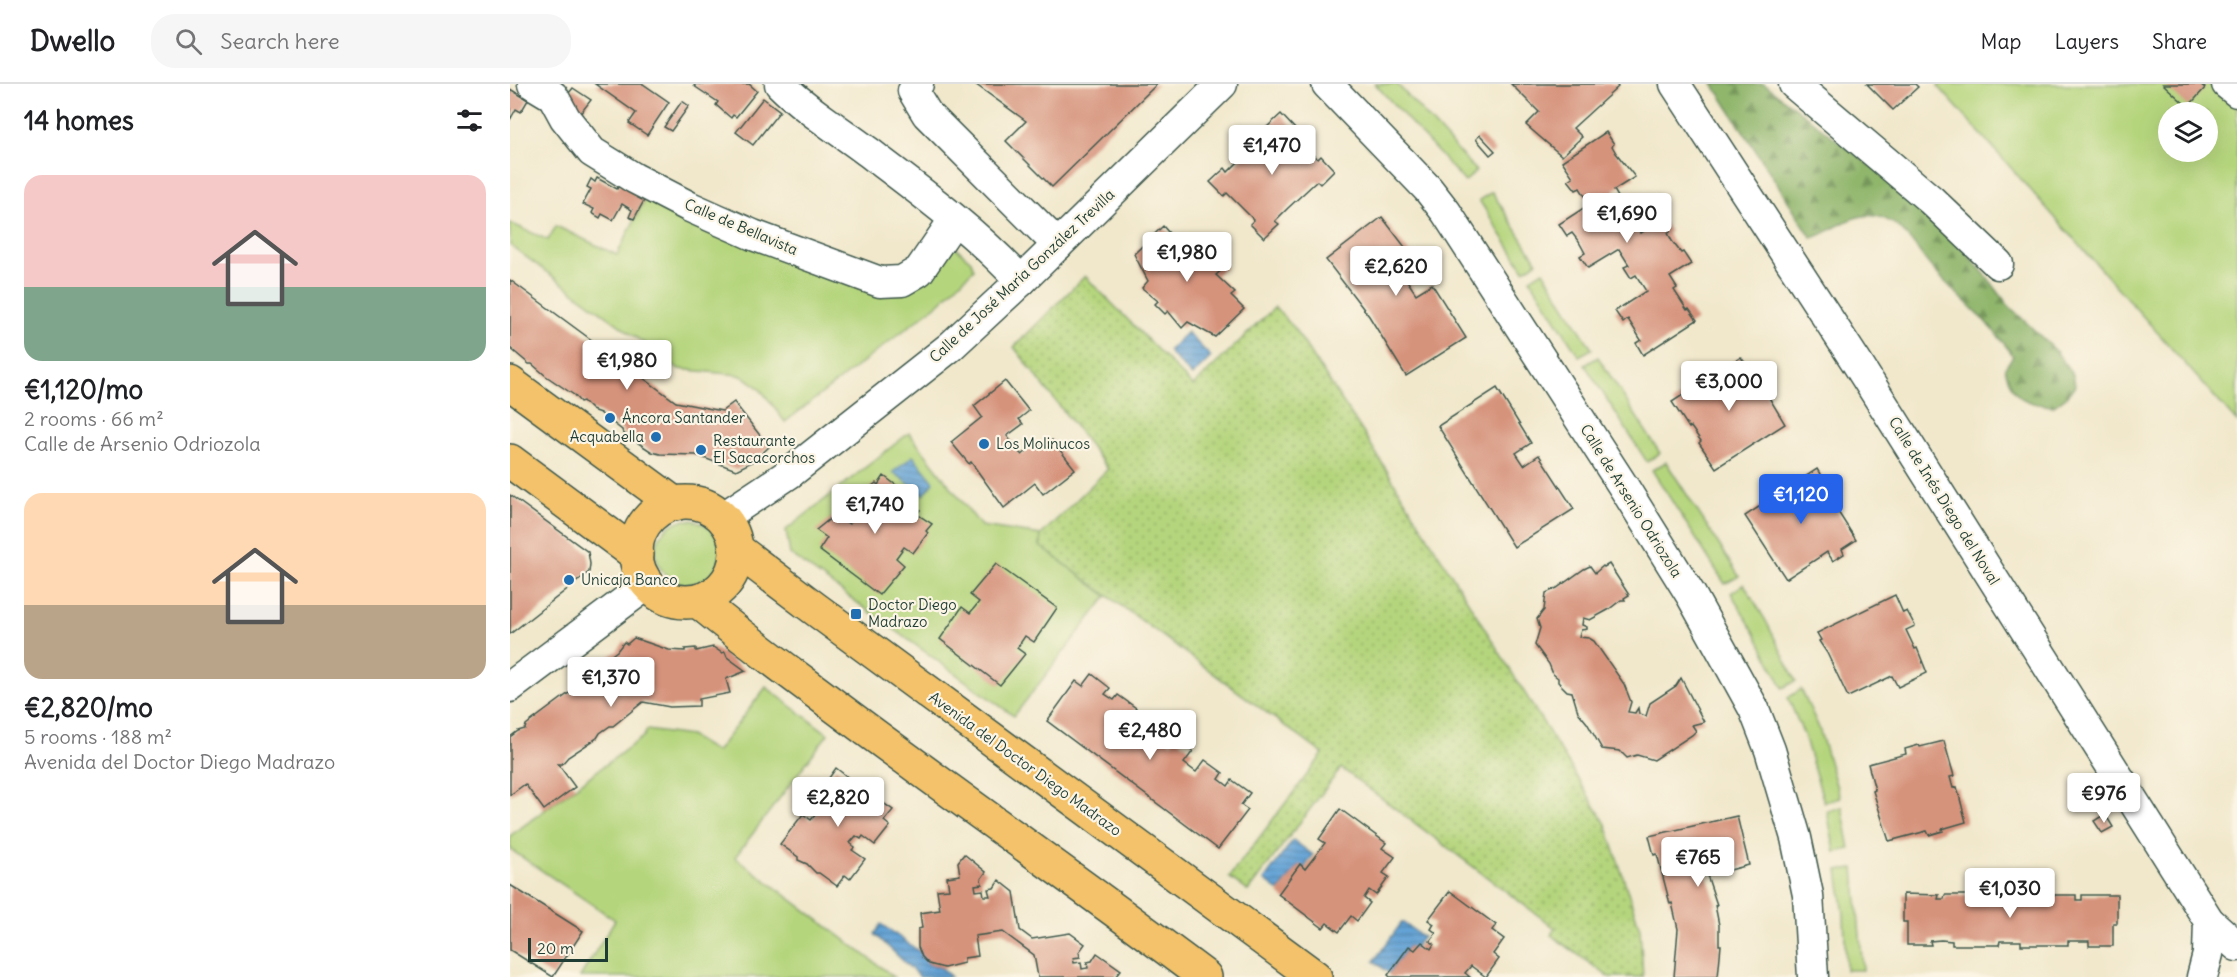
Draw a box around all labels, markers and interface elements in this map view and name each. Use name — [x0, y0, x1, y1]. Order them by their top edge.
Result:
search box — [151, 14, 571, 68]
text: Dwello — [30, 23, 115, 59]
icon: search — [172, 25, 205, 58]
text: Search here — [220, 27, 340, 55]
text: Map — [1981, 28, 2021, 55]
text: Layers — [2054, 28, 2119, 55]
text: Share — [2152, 28, 2207, 55]
map controls — [2158, 102, 2218, 162]
button: layers — [2158, 102, 2218, 162]
text: 14 homes — [24, 104, 134, 137]
icon: filters — [453, 104, 486, 137]
pin: €1,470 — [1223, 125, 1321, 176]
text: €1,470 — [1243, 132, 1301, 157]
street label: Calle de José María González Trevilla — [925, 184, 1118, 366]
pin: €1,690 — [1578, 193, 1676, 244]
street label: Calle de Bellavista — [682, 194, 801, 259]
text: €1,690 — [1597, 200, 1657, 225]
icon: home — [201, 214, 309, 322]
pin: €1,980 — [1138, 232, 1236, 283]
text: €1,980 — [1157, 239, 1217, 264]
pin: €2,620 — [1347, 246, 1445, 297]
text: €2,620 — [1364, 253, 1428, 278]
pin: €1,980 — [578, 340, 676, 391]
text: €1,980 — [597, 347, 657, 372]
pin: €3,000 — [1680, 361, 1778, 412]
text: €3,000 — [1695, 368, 1763, 393]
text: €1,120/mo — [24, 373, 143, 406]
text: 2 rooms · 66 m² — [24, 406, 164, 431]
place label: Áncora Santander — [622, 408, 745, 427]
marker: Áncora Santander — [603, 411, 617, 425]
street label: Calle de Inés Diego del Noval — [1885, 413, 2004, 588]
street label: Calle de Arsenio Odriozola — [1576, 420, 1687, 581]
place label: Acquabella — [570, 427, 644, 446]
marker: Acquabella — [649, 430, 663, 444]
text: Calle de Arsenio Odriozola — [24, 431, 261, 456]
place label: Restaurante El Sacacorchos — [713, 431, 815, 467]
place label: Los Molinucos — [996, 434, 1090, 453]
marker: Los Molinucos — [977, 437, 991, 451]
marker: Restaurante El Sacacorchos — [694, 443, 708, 457]
pin: €1,120 — [1752, 474, 1850, 525]
text: €1,120 — [1773, 481, 1829, 506]
pin: €1,740 — [826, 484, 924, 535]
text: €1,740 — [846, 491, 904, 516]
icon: home — [201, 532, 309, 640]
place label: Unicaja Banco — [581, 570, 678, 589]
marker: Unicaja Banco — [562, 573, 576, 587]
place label: Doctor Diego Madrazo — [868, 595, 957, 631]
marker: Doctor Diego Madrazo — [849, 607, 863, 621]
pin: €1,370 — [562, 657, 660, 708]
text: €1,370 — [581, 664, 641, 689]
street label: Avenida del Doctor Diego Madrazo — [925, 687, 1125, 840]
text: €2,820/mo — [24, 691, 153, 724]
pin: €2,480 — [1101, 710, 1199, 761]
text: €2,480 — [1118, 717, 1182, 742]
text: 5 rooms · 188 m² — [24, 724, 172, 749]
text: Avenida del Doctor Diego Madrazo — [24, 749, 335, 774]
pin: €976 — [2068, 773, 2140, 824]
pin: €2,820 — [789, 777, 887, 828]
text: €976 — [2081, 780, 2127, 805]
text: €2,820 — [806, 784, 870, 809]
pin: €765 — [1662, 837, 1734, 888]
text: €765 — [1675, 844, 1721, 869]
pin: €1,030 — [1961, 868, 2059, 919]
text: €1,030 — [1979, 875, 2041, 900]
scale bar — [528, 935, 608, 962]
text: 20 m — [537, 938, 574, 958]

